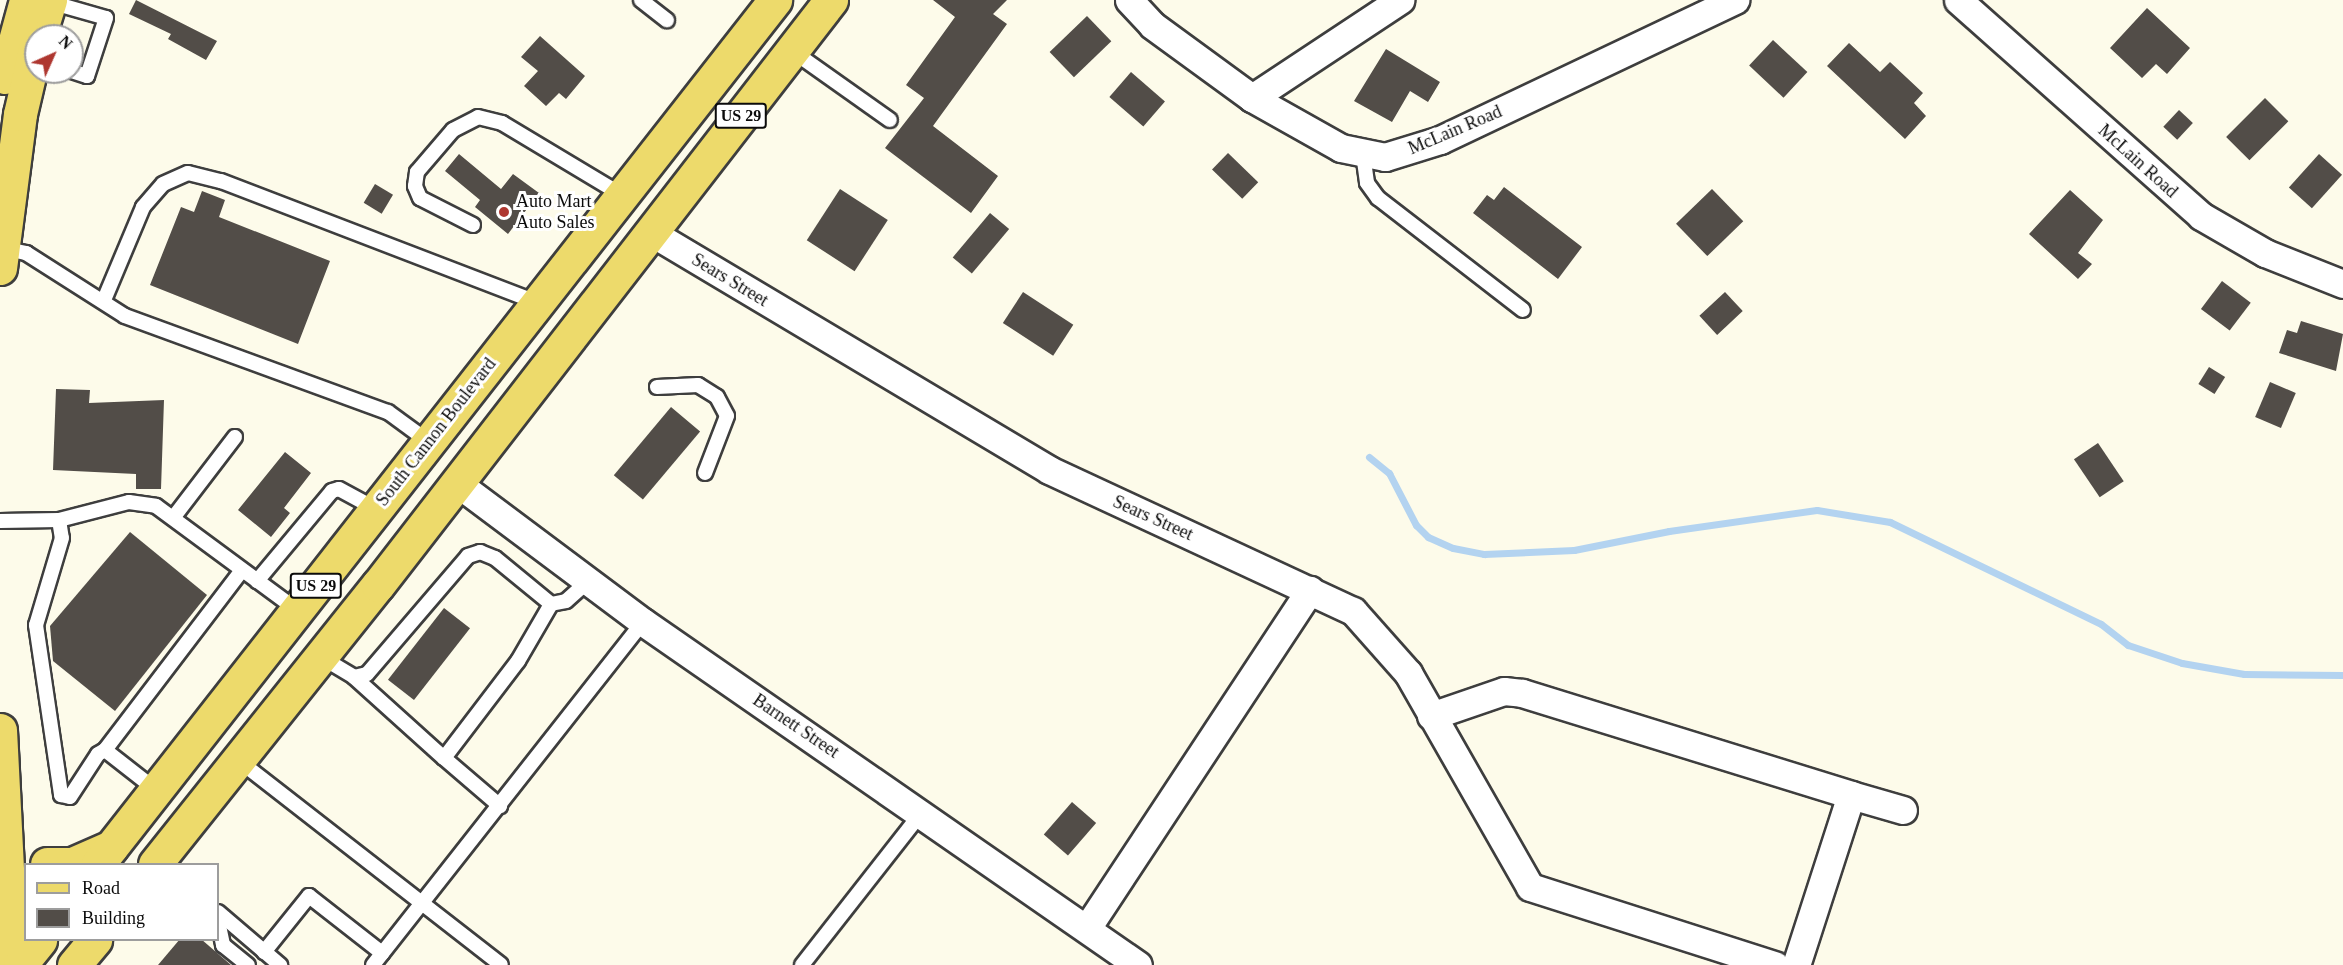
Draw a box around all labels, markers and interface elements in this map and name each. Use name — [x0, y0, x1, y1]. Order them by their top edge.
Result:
north arrow — [24, 24, 84, 84]
text: N — [56, 32, 76, 52]
street label: McLain Road — [1405, 101, 1505, 159]
road number: US 29 — [714, 103, 768, 129]
street label: McLain Road — [2094, 120, 2182, 202]
place label: Auto Mart Auto Sales — [516, 191, 594, 234]
marker: Auto Mart Auto Sales — [497, 205, 511, 219]
street label: Sears Street — [688, 249, 772, 311]
street label: South Cannon Boulevard — [371, 354, 501, 510]
street label: Sears Street — [1110, 491, 1196, 545]
road number: US 29 — [289, 573, 343, 599]
street label: Barnett Street — [749, 689, 843, 763]
legend — [24, 863, 219, 941]
text: Road — [82, 878, 120, 898]
text: Building — [82, 908, 145, 928]

